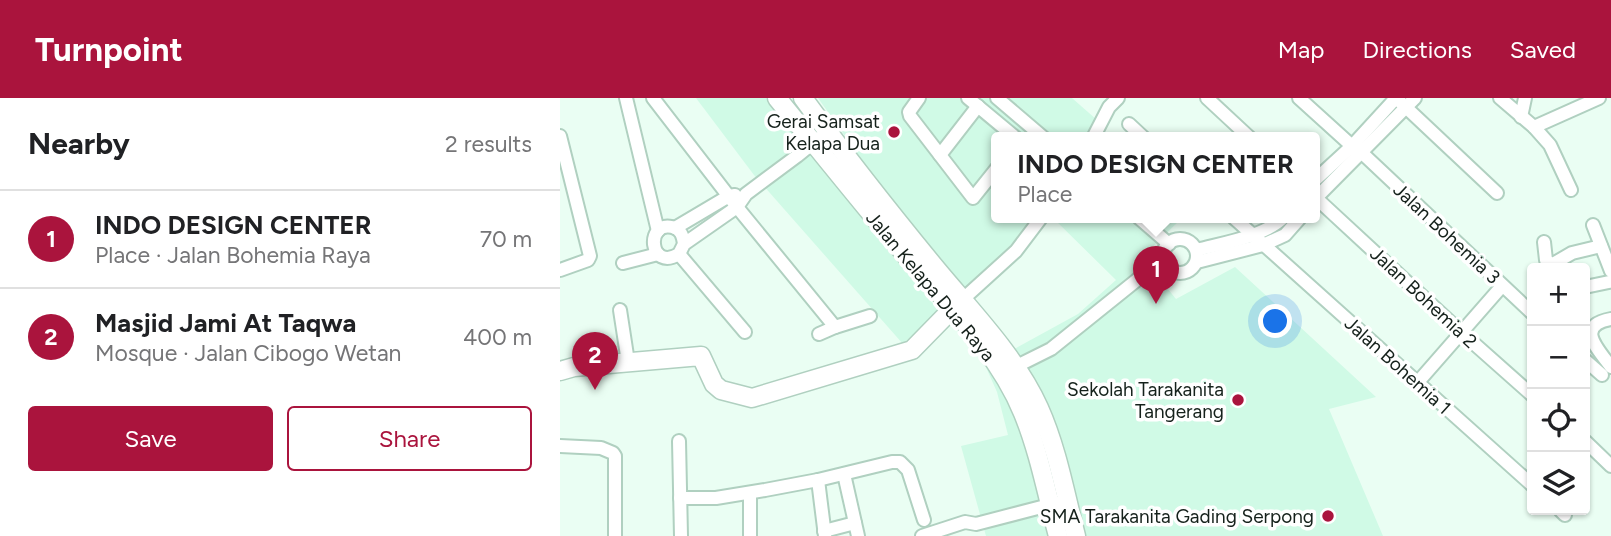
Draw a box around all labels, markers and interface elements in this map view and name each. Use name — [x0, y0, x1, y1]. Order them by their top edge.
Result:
text: Turnpoint — [35, 30, 183, 69]
text: Map — [1278, 35, 1324, 64]
text: Directions — [1362, 35, 1472, 64]
text: Saved — [1510, 35, 1576, 64]
place label: Gerai Samsat Kelapa Dua — [767, 110, 880, 155]
marker: Gerai Samsat Kelapa Dua — [886, 124, 902, 140]
text: Nearby — [28, 125, 130, 162]
text: 2 results — [445, 130, 532, 158]
popup — [991, 132, 1320, 223]
text: INDO DESIGN CENTER — [1017, 148, 1294, 180]
street label: Jalan Bohemia 3 — [1389, 178, 1505, 289]
text: Place — [1017, 180, 1072, 208]
street label: Jalan Kelapa Dua Raya — [861, 207, 1000, 366]
text: INDO DESIGN CENTER — [95, 209, 371, 241]
text: 1 — [46, 225, 56, 253]
text: 70 m — [480, 225, 532, 253]
text: Place · Jalan Bohemia Raya — [95, 241, 371, 269]
street label: Jalan Bohemia 2 — [1365, 242, 1482, 353]
pin: 1 — [1133, 246, 1179, 304]
map controls — [1527, 263, 1590, 515]
button: + — [1527, 263, 1590, 326]
your location — [1258, 304, 1292, 338]
text: Masjid Jami At Taqwa — [95, 307, 356, 339]
street label: Jalan Bohemia 1 — [1340, 312, 1456, 419]
text: 2 — [44, 323, 58, 351]
text: 400 m — [463, 323, 532, 351]
button: − — [1527, 326, 1590, 389]
pin: 2 — [572, 332, 618, 390]
text: Mosque · Jalan Cibogo Wetan — [95, 339, 401, 367]
place label: Sekolah Tarakanita Tangerang — [1067, 378, 1224, 423]
button: locate — [1527, 389, 1590, 452]
marker: Sekolah Tarakanita Tangerang — [1230, 392, 1246, 408]
button: Save — [28, 406, 273, 471]
button: Share — [287, 406, 532, 471]
button: layers — [1527, 452, 1590, 515]
place label: SMA Tarakanita Gading Serpong — [1040, 505, 1314, 528]
marker: SMA Tarakanita Gading Serpong — [1320, 508, 1336, 524]

